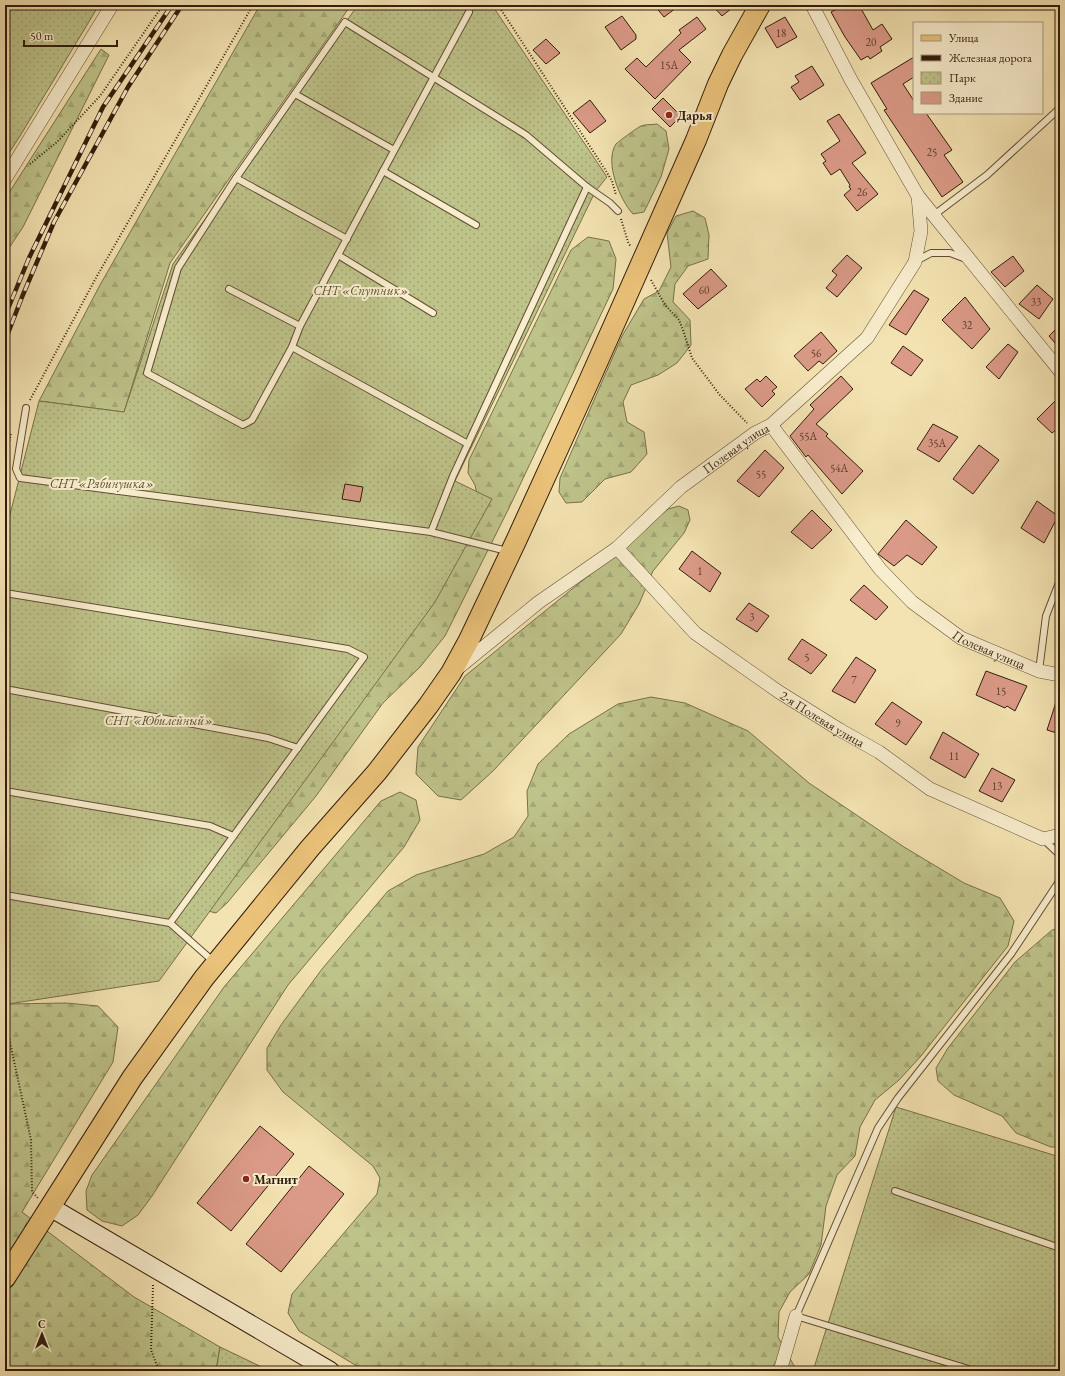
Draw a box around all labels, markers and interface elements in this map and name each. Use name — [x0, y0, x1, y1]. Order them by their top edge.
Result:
scale bar — [24, 22, 117, 48]
legend — [913, 22, 1043, 114]
house number: 18 — [776, 26, 786, 40]
text: 50 m — [30, 28, 54, 44]
text: Улица — [948, 30, 979, 46]
house number: 20 — [866, 35, 876, 49]
text: Железная дорога — [948, 50, 1032, 66]
house number: 15А — [660, 58, 678, 72]
text: Парк — [949, 70, 976, 86]
text: Здание — [949, 90, 983, 106]
place label: Дарья — [677, 107, 712, 124]
marker: Дарья — [664, 110, 674, 120]
house number: 25 — [927, 145, 937, 159]
house number: 26 — [857, 185, 868, 199]
park label: СНТ «Спутник» — [313, 282, 409, 299]
house number: 60 — [699, 283, 709, 297]
house number: 33 — [1031, 295, 1041, 309]
house number: 32 — [962, 318, 973, 332]
house number: 56 — [811, 346, 822, 360]
street label: Полевая улица — [699, 419, 773, 478]
house number: 55А — [799, 429, 817, 443]
house number: 35А — [928, 436, 946, 450]
house number: 54А — [830, 461, 848, 475]
house number: 55 — [756, 467, 766, 481]
park label: СНТ «Рябинушка» — [50, 475, 154, 492]
house number: 1 — [697, 564, 703, 578]
house number: 3 — [749, 610, 755, 624]
street label: Полевая улица — [949, 627, 1029, 674]
house number: 5 — [804, 650, 810, 664]
house number: 7 — [851, 673, 857, 687]
house number: 15 — [996, 684, 1006, 698]
street label: 2-я Полевая улица — [777, 687, 868, 752]
park label: СНТ «Юбилейный» — [105, 712, 213, 729]
house number: 9 — [895, 716, 901, 730]
house number: 11 — [949, 749, 959, 763]
house number: 13 — [992, 779, 1002, 793]
place label: Магнит — [254, 1171, 298, 1188]
marker: Магнит — [241, 1174, 251, 1184]
north arrow — [22, 1314, 62, 1354]
text: С — [38, 1317, 46, 1331]

